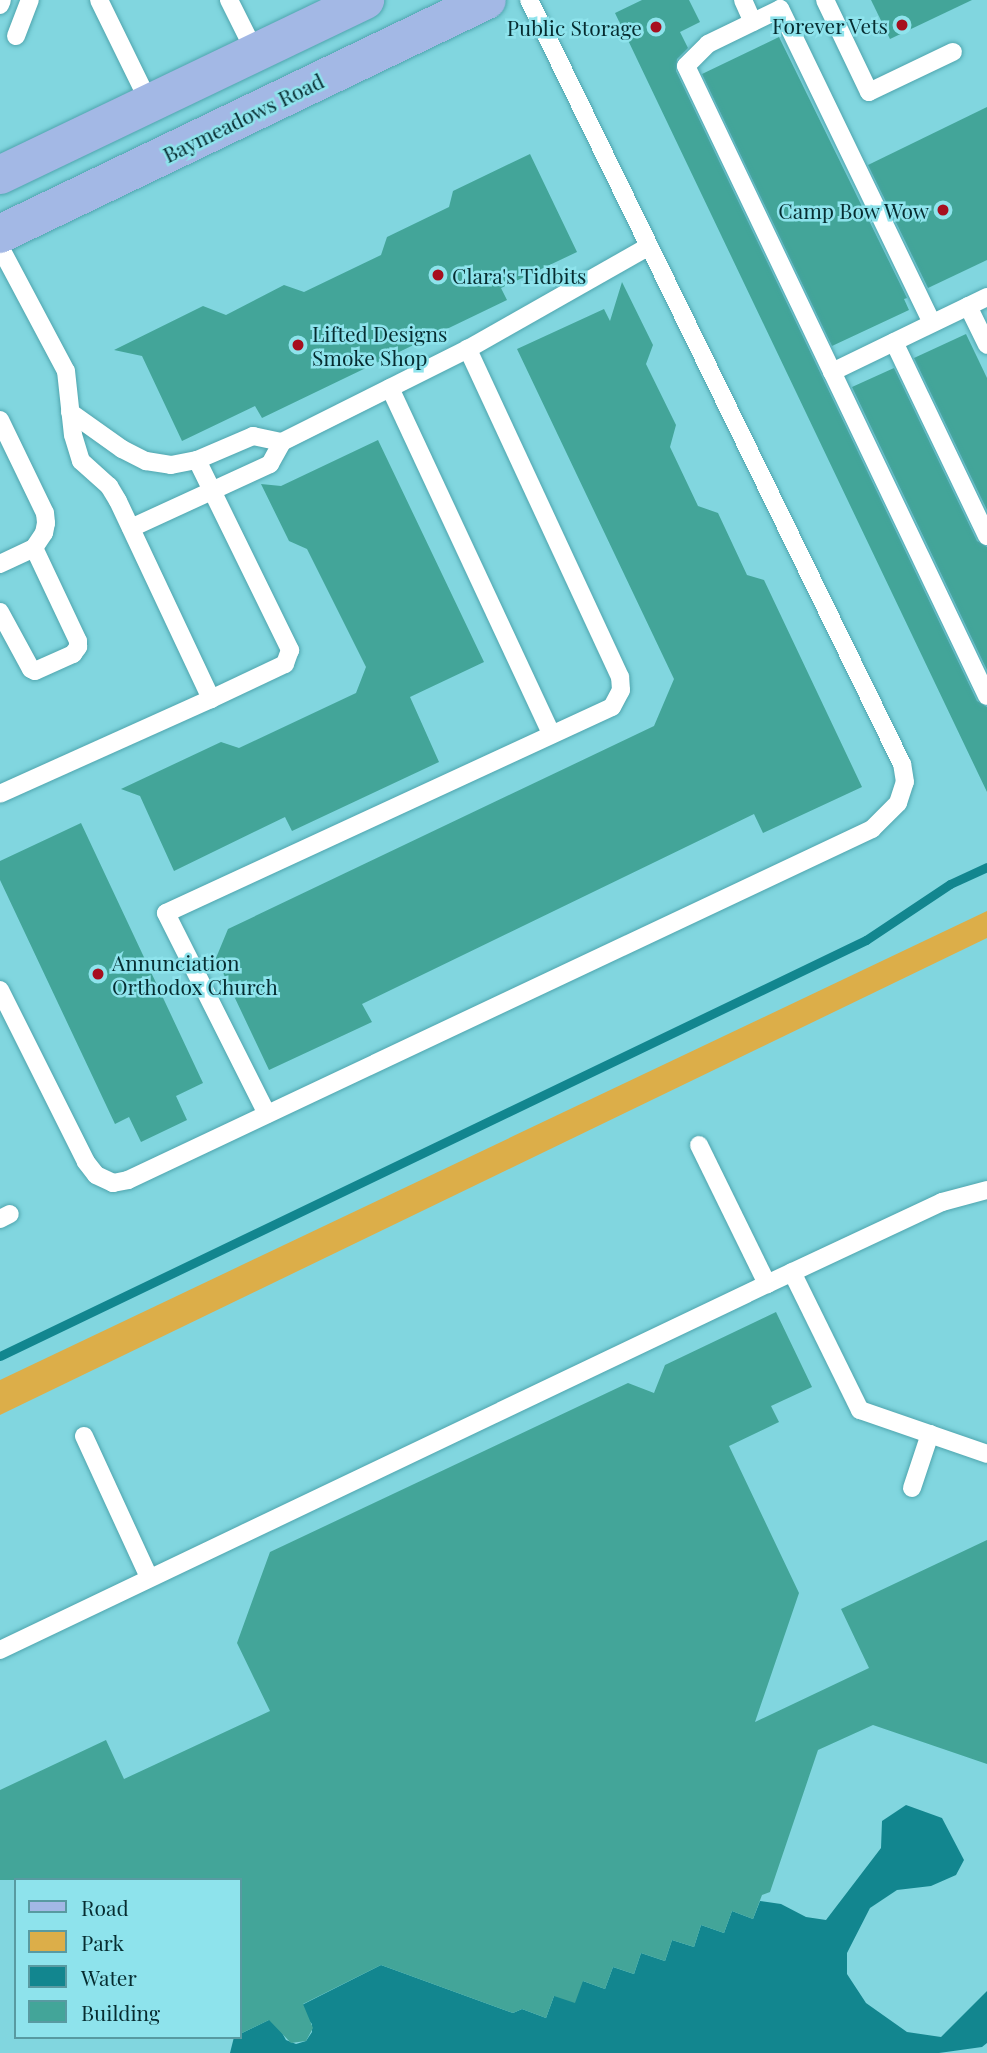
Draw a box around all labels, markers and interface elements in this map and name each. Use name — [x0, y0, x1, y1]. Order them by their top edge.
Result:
place label: Forever Vets — [771, 12, 888, 38]
place label: Public Storage — [507, 14, 642, 40]
marker: Forever Vets — [894, 17, 910, 33]
marker: Public Storage — [648, 19, 664, 35]
street label: Baymeadows Road — [159, 67, 327, 167]
place label: Camp Bow Wow — [777, 197, 929, 223]
marker: Camp Bow Wow — [935, 202, 951, 218]
place label: Clara's Tidbits — [452, 262, 587, 288]
marker: Clara's Tidbits — [430, 267, 446, 283]
place label: Lifted Designs Smoke Shop — [312, 320, 447, 370]
marker: Lifted Designs Smoke Shop — [290, 337, 306, 353]
place label: Annunciation Orthodox Church — [112, 949, 278, 999]
marker: Annunciation Orthodox Church — [90, 966, 106, 982]
legend — [14, 1878, 242, 2039]
text: Road — [81, 1893, 129, 1921]
text: Park — [81, 1928, 124, 1956]
text: Water — [81, 1963, 137, 1991]
text: Building — [81, 1998, 160, 2026]

